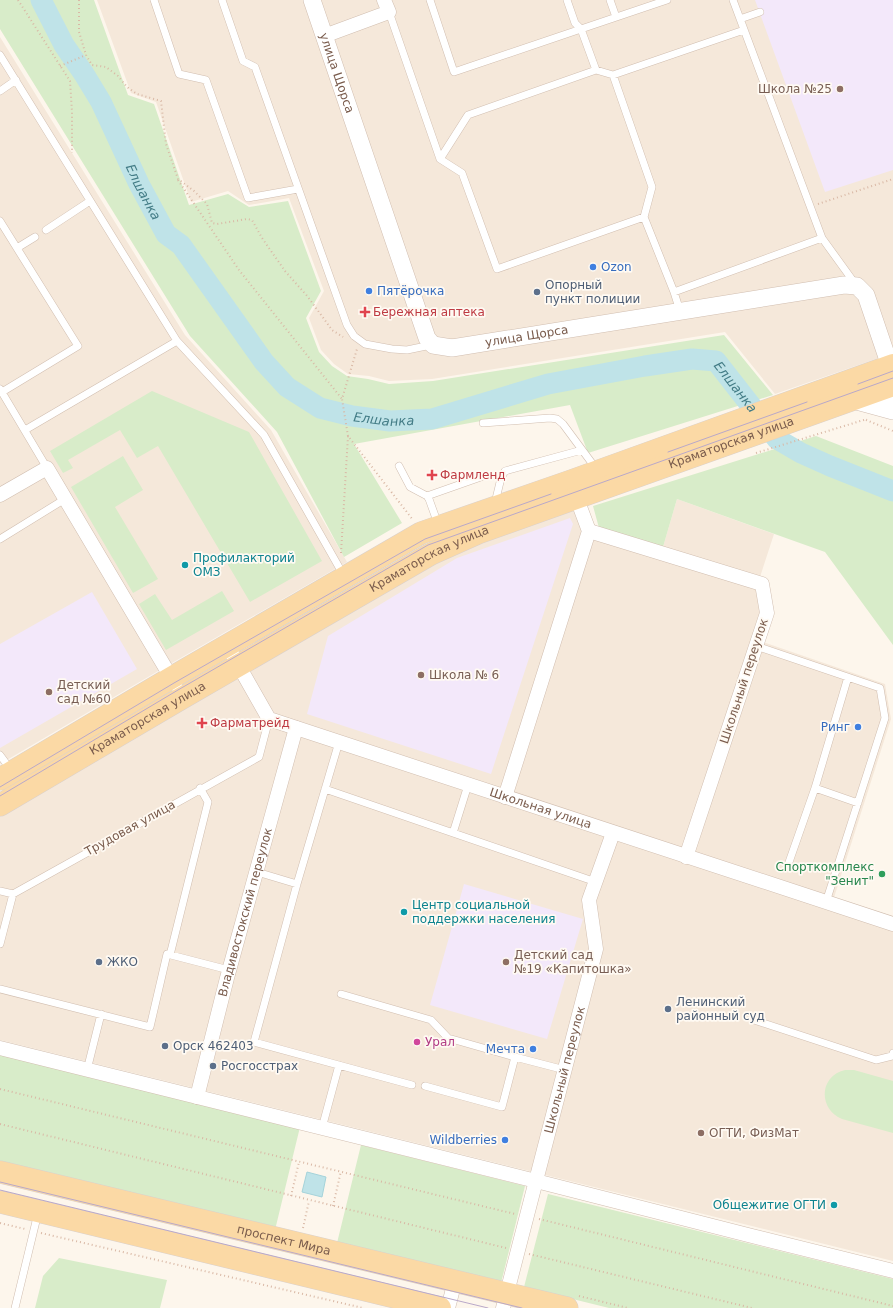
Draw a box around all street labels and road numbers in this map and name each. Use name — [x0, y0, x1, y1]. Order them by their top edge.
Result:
street label: улица Щорса — [317, 31, 357, 115]
street label: улица Щорса — [484, 322, 569, 350]
street label: Краматорская улица — [666, 414, 796, 472]
street label: Краматорская улица — [367, 523, 491, 595]
street label: Школьный переулок — [717, 617, 771, 745]
street label: Краматорская улица — [87, 679, 208, 758]
street label: Школьная улица — [488, 785, 593, 832]
street label: Трудовая улица — [81, 797, 178, 859]
street label: Владивостокский переулок — [216, 826, 275, 998]
street label: Школьный переулок — [542, 1005, 588, 1135]
street label: проспект Мира — [236, 1222, 332, 1258]

